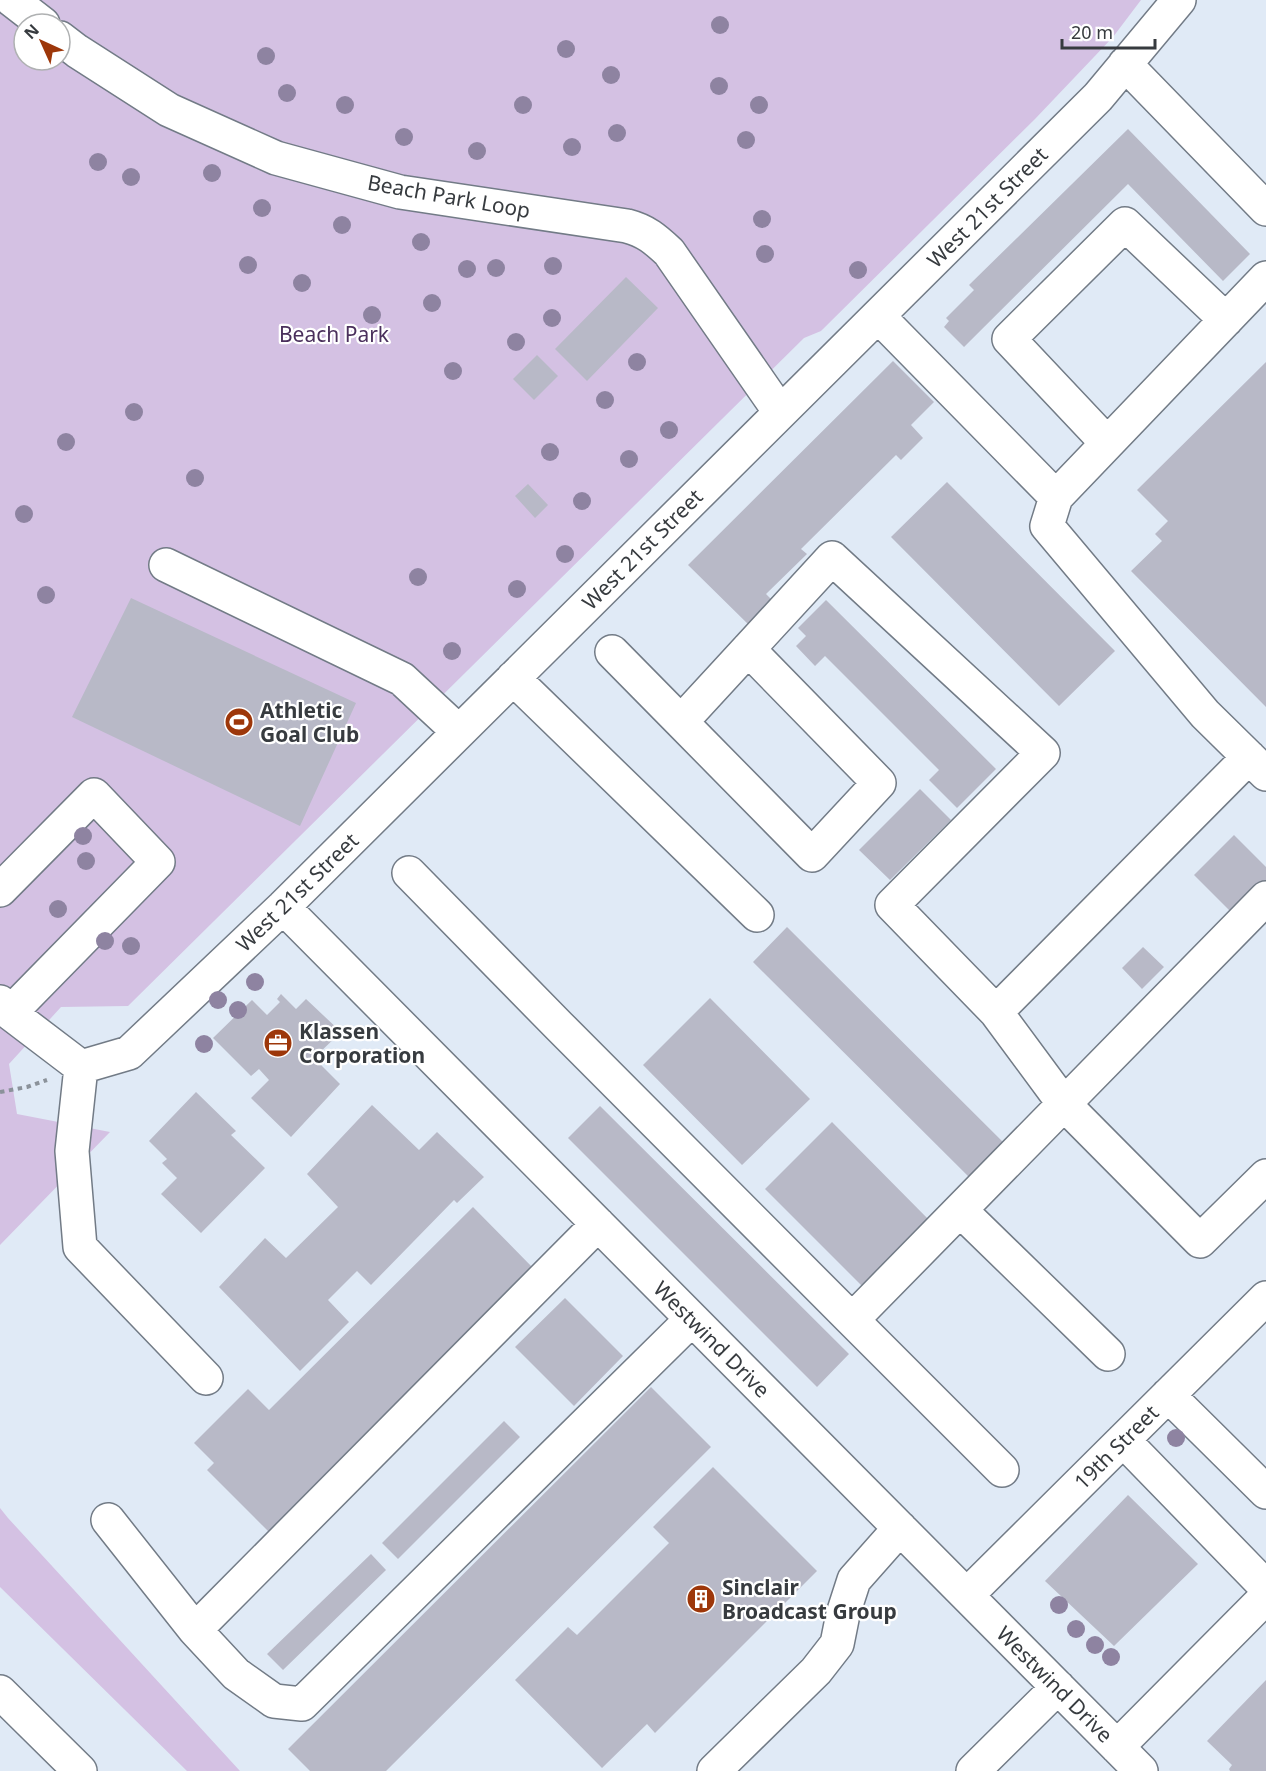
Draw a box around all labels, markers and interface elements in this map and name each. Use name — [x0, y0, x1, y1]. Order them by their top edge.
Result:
north arrow — [12, 12, 72, 72]
scale bar — [1062, 12, 1155, 50]
text: N — [19, 19, 44, 44]
text: 20 m — [1071, 20, 1113, 44]
street label: West 21st Street — [921, 140, 1054, 273]
street label: Beach Park Loop — [365, 168, 533, 224]
park label: Beach Park — [279, 320, 390, 348]
street label: West 21st Street — [576, 482, 709, 615]
place label: Athletic Goal Club — [260, 696, 359, 748]
sports icon: Athletic Goal Club — [223, 706, 255, 738]
street label: West 21st Street — [230, 826, 365, 958]
place label: Klassen Corporation — [299, 1017, 425, 1069]
office icon: Klassen Corporation — [262, 1027, 294, 1059]
street label: Westwind Drive — [648, 1275, 776, 1403]
street label: 19th Street — [1068, 1398, 1165, 1495]
place label: Sinclair Broadcast Group — [722, 1573, 897, 1625]
building icon: Sinclair Broadcast Group — [685, 1583, 717, 1615]
street label: Westwind Drive — [991, 1620, 1119, 1748]

